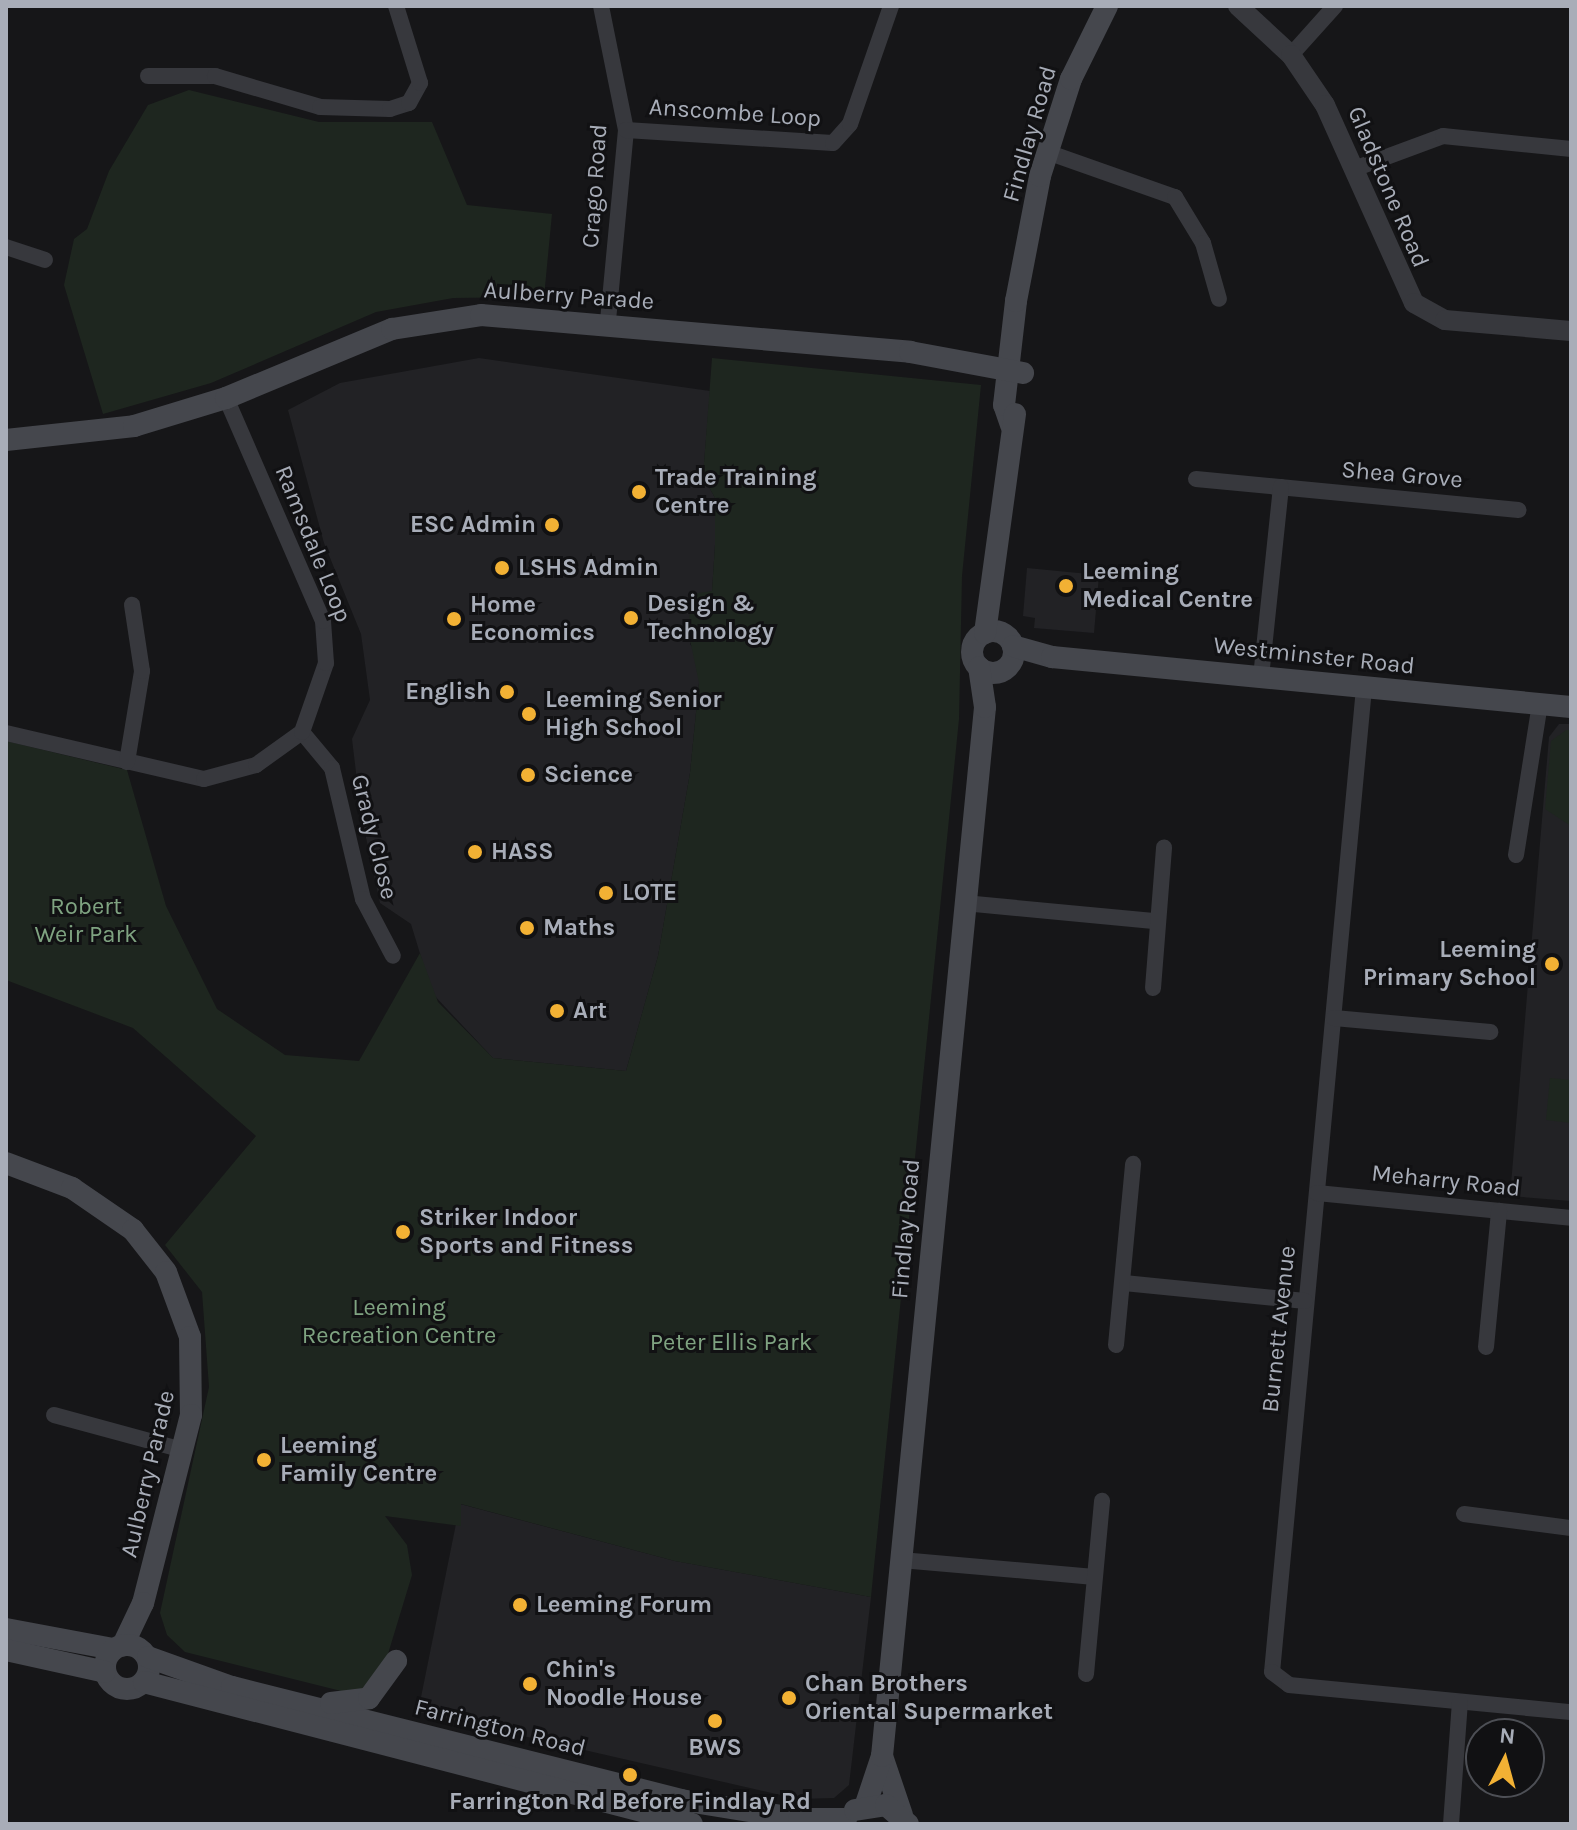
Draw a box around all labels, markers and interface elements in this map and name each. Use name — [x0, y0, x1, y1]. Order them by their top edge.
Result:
street label: Findlay Road — [997, 63, 1063, 205]
street label: Anscombe Loop — [648, 93, 822, 133]
street label: Gladstone Road — [1341, 102, 1435, 272]
street label: Crago Road — [576, 123, 614, 249]
street label: Aulberry Parade — [483, 276, 655, 316]
street label: Shea Grove — [1340, 455, 1464, 495]
street label: Ramsdale Loop — [268, 461, 358, 627]
place label: Trade Training Centre — [655, 464, 816, 520]
marker: Trade Training Centre — [630, 483, 648, 501]
place label: ESC Admin — [410, 511, 536, 539]
marker: ESC Admin — [543, 516, 561, 534]
place label: LSHS Admin — [518, 554, 659, 582]
place label: Leeming Medical Centre — [1082, 558, 1253, 614]
marker: LSHS Admin — [493, 559, 511, 577]
marker: Leeming Medical Centre — [1057, 577, 1075, 595]
place label: Design & Technology — [647, 590, 774, 646]
place label: Home Economics — [470, 591, 595, 647]
marker: Design & Technology — [622, 609, 640, 627]
marker: Home Economics — [445, 610, 463, 628]
street label: Westminster Road — [1212, 631, 1416, 681]
place label: English — [405, 678, 491, 706]
marker: English — [498, 683, 516, 701]
place label: Leeming Senior High School — [545, 686, 722, 742]
marker: Leeming Senior High School — [520, 705, 538, 723]
place label: Science — [544, 761, 633, 789]
marker: Science — [519, 766, 537, 784]
street label: Grady Close — [345, 771, 403, 903]
place label: HASS — [491, 838, 554, 866]
marker: HASS — [466, 843, 484, 861]
place label: LOTE — [622, 879, 677, 907]
marker: LOTE — [597, 884, 615, 902]
park label: Robert Weir Park — [34, 893, 138, 949]
place label: Maths — [543, 914, 615, 942]
marker: Maths — [518, 919, 536, 937]
place label: Leeming Primary School — [1363, 936, 1536, 992]
marker: Leeming Primary School — [1543, 955, 1561, 973]
place label: Art — [573, 997, 607, 1025]
marker: Art — [548, 1002, 566, 1020]
street label: Findlay Road — [886, 1158, 926, 1300]
street label: Meharry Road — [1370, 1159, 1522, 1203]
place label: Striker Indoor Sports and Fitness — [419, 1204, 633, 1260]
marker: Striker Indoor Sports and Fitness — [394, 1223, 412, 1241]
street label: Burnett Avenue — [1256, 1244, 1302, 1414]
park label: Leeming Recreation Centre — [302, 1294, 496, 1350]
park label: Peter Ellis Park — [650, 1329, 812, 1357]
street label: Aulberry Parade — [115, 1388, 181, 1560]
place label: Leeming Family Centre — [280, 1432, 437, 1488]
marker: Leeming Family Centre — [255, 1451, 273, 1469]
place label: Leeming Forum — [536, 1591, 712, 1619]
marker: Leeming Forum — [511, 1596, 529, 1614]
place label: Chin's Noodle House — [546, 1656, 702, 1712]
place label: Chan Brothers Oriental Supermarket — [805, 1670, 1053, 1726]
marker: Chin's Noodle House — [521, 1675, 539, 1693]
marker: Chan Brothers Oriental Supermarket — [780, 1689, 798, 1707]
street label: Farrington Road — [411, 1693, 589, 1763]
marker: BWS — [706, 1712, 724, 1730]
north arrow — [1465, 1718, 1545, 1798]
text: N — [1498, 1722, 1517, 1750]
place label: BWS — [688, 1734, 742, 1762]
marker: Farrington Rd Before Findlay Rd — [621, 1766, 639, 1784]
place label: Farrington Rd Before Findlay Rd — [449, 1788, 811, 1816]

